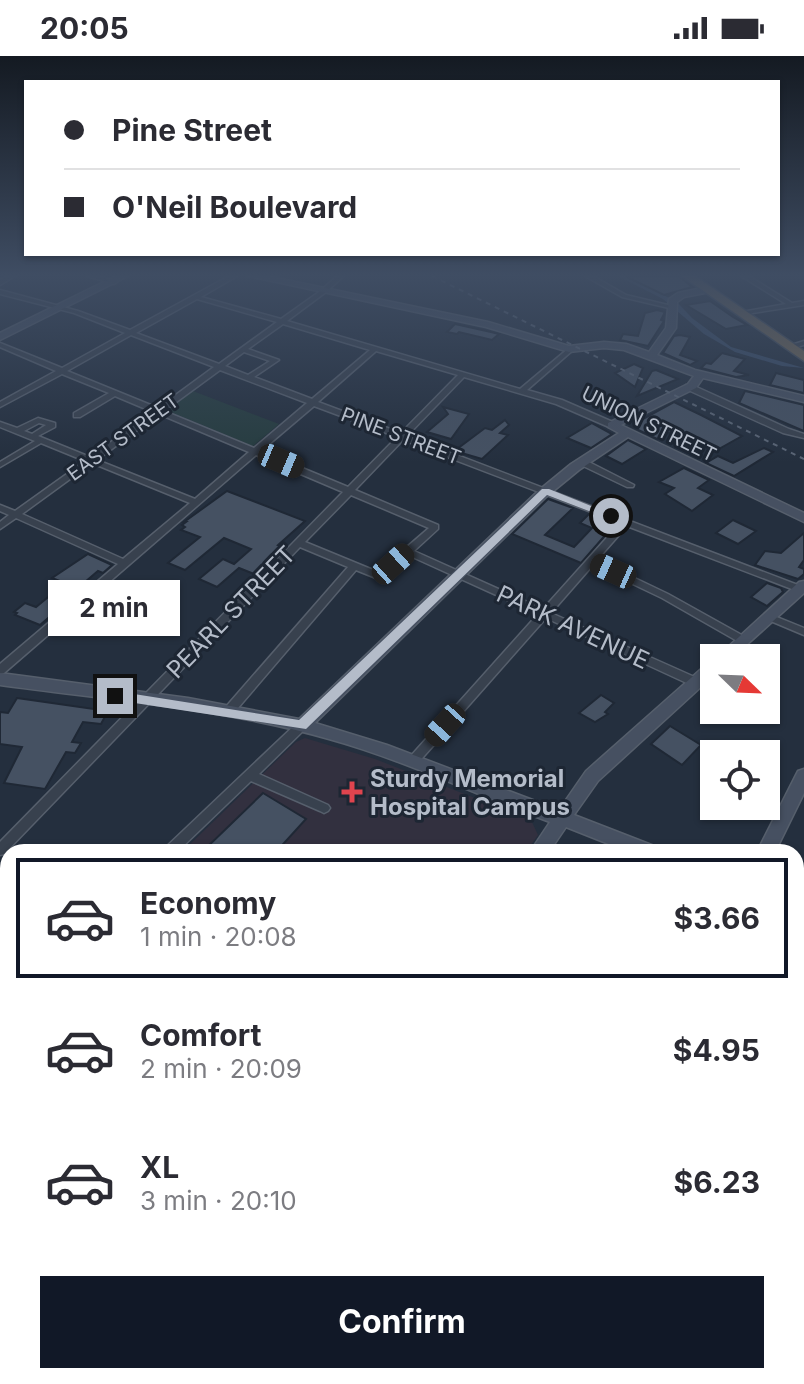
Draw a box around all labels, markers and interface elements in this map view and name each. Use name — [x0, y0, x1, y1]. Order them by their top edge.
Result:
text: 20:05 — [40, 10, 129, 46]
text: Pine Street — [112, 112, 272, 148]
text: O'Neil Boulevard — [112, 189, 357, 225]
street label: UNION STREET — [578, 381, 720, 467]
street label: EAST STREET — [62, 388, 184, 486]
street label: PINE STREET — [338, 402, 464, 470]
car — [254, 441, 308, 481]
route start — [593, 498, 629, 534]
car — [367, 539, 419, 589]
street label: PEARL STREET — [161, 540, 301, 684]
car — [586, 550, 640, 592]
street label: PARK AVENUE — [492, 579, 654, 675]
callout: 2 min — [49, 580, 181, 636]
text: 2 min — [79, 592, 149, 623]
north arrow — [700, 644, 780, 724]
map controls — [700, 644, 780, 820]
route end — [97, 678, 133, 714]
car — [420, 699, 470, 751]
button: locate — [700, 740, 780, 820]
place label: Sturdy Memorial Hospital Campus — [370, 764, 570, 821]
marker: Sturdy Memorial Hospital Campus — [341, 781, 363, 803]
icon: car — [44, 882, 116, 954]
text: Economy — [140, 885, 276, 921]
text: $3.66 — [674, 900, 760, 936]
text: 1 min · 20:08 — [140, 921, 297, 952]
icon: car — [44, 1014, 116, 1086]
text: Comfort — [140, 1017, 261, 1053]
text: $4.95 — [673, 1032, 760, 1068]
text: 2 min · 20:09 — [140, 1053, 302, 1084]
icon: car — [44, 1146, 116, 1218]
text: XL — [140, 1149, 179, 1185]
text: $6.23 — [673, 1164, 760, 1200]
text: 3 min · 20:10 — [140, 1185, 297, 1216]
button: Confirm — [40, 1276, 764, 1368]

